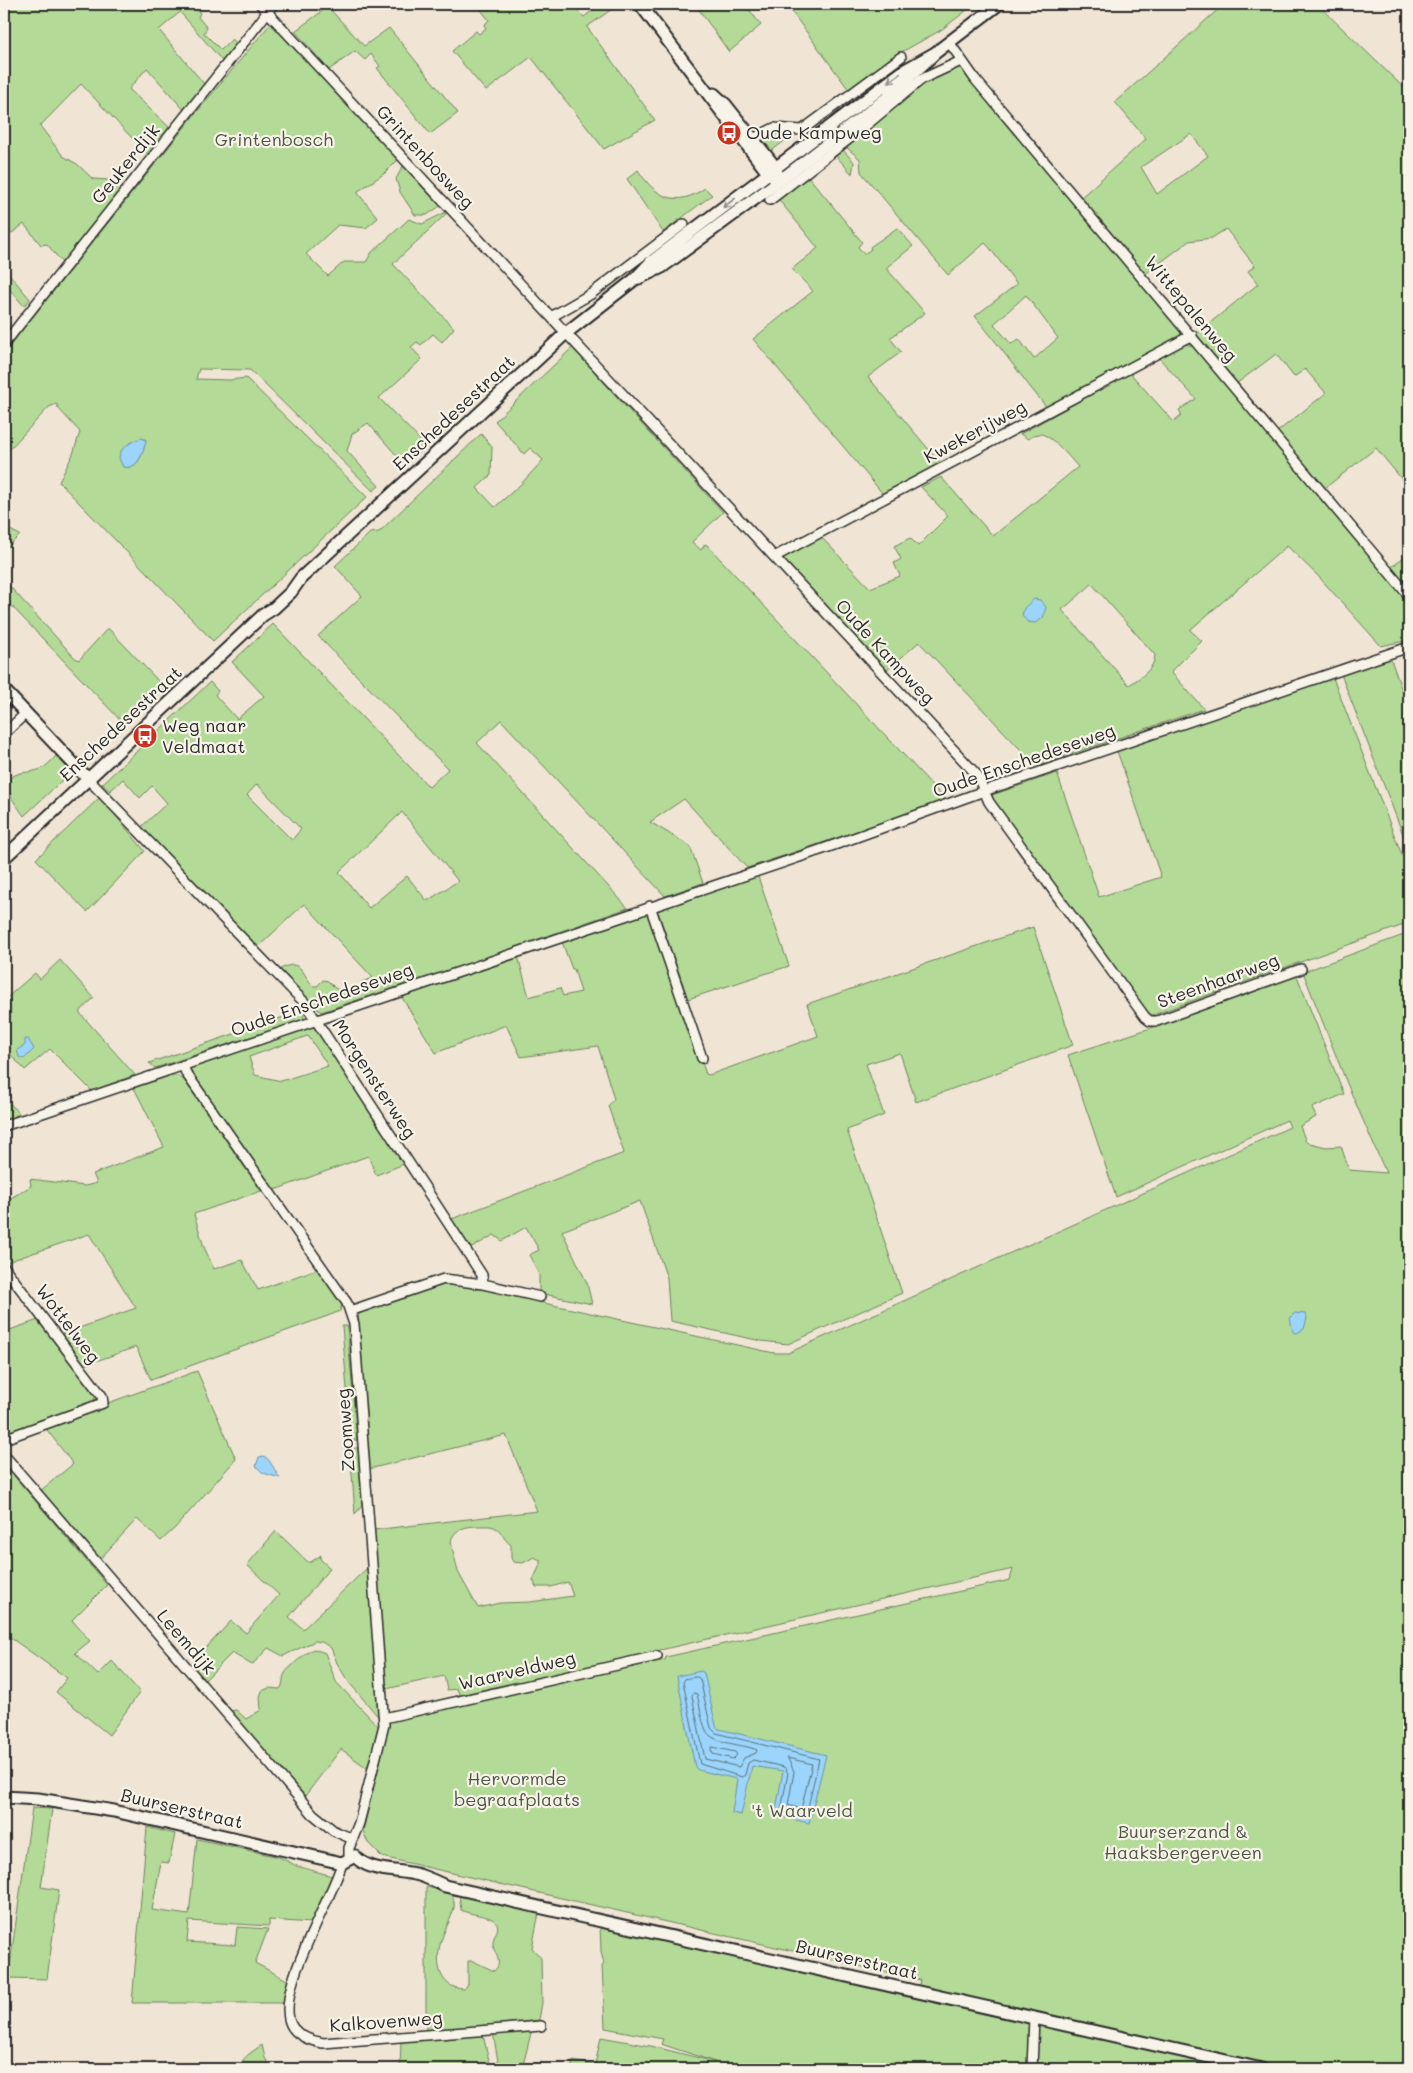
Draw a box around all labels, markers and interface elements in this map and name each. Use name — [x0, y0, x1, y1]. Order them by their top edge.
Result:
one-way arrow — [888, 72, 901, 83]
street label: Grintenbosweg — [371, 99, 480, 213]
street label: Geukerdijk — [86, 118, 165, 208]
bus stop icon: Oude Kampweg — [716, 120, 742, 146]
place label: Oude Kampweg — [746, 120, 882, 144]
park label: Grintenbosch — [215, 127, 333, 151]
one-way arrow — [722, 198, 736, 208]
street label: Wittepalenweg — [1140, 250, 1243, 367]
street label: Enschedesestraat — [387, 349, 520, 475]
street label: Kwekerijweg — [919, 394, 1030, 468]
street label: Oude Kampweg — [831, 594, 941, 709]
street label: Enschedesestraat — [54, 660, 187, 786]
place label: Weg naar Veldmaat — [162, 713, 247, 758]
street label: Oude Enschedeseweg — [929, 718, 1118, 803]
bus stop icon: Weg naar Veldmaat — [132, 723, 158, 749]
street label: Steenhaarweg — [1154, 947, 1282, 1013]
street label: Oude Enschedeseweg — [227, 957, 416, 1042]
street label: Morgensterweg — [327, 1014, 422, 1143]
street label: Wottelweg — [31, 1279, 107, 1368]
street label: Zoomweg — [330, 1388, 360, 1472]
street label: Leemdijk — [152, 1604, 222, 1679]
street label: Waarveldweg — [456, 1645, 578, 1695]
park label: Hervormde begraafplaats — [454, 1766, 580, 1811]
street label: Buurserstraat — [119, 1782, 246, 1834]
park label: 't Waarveld — [751, 1798, 853, 1822]
park label: Buurserzand & Haaksbergerveen — [1104, 1819, 1262, 1864]
street label: Buurserstraat — [794, 1933, 921, 1985]
street label: Kalkovenweg — [329, 2005, 443, 2037]

